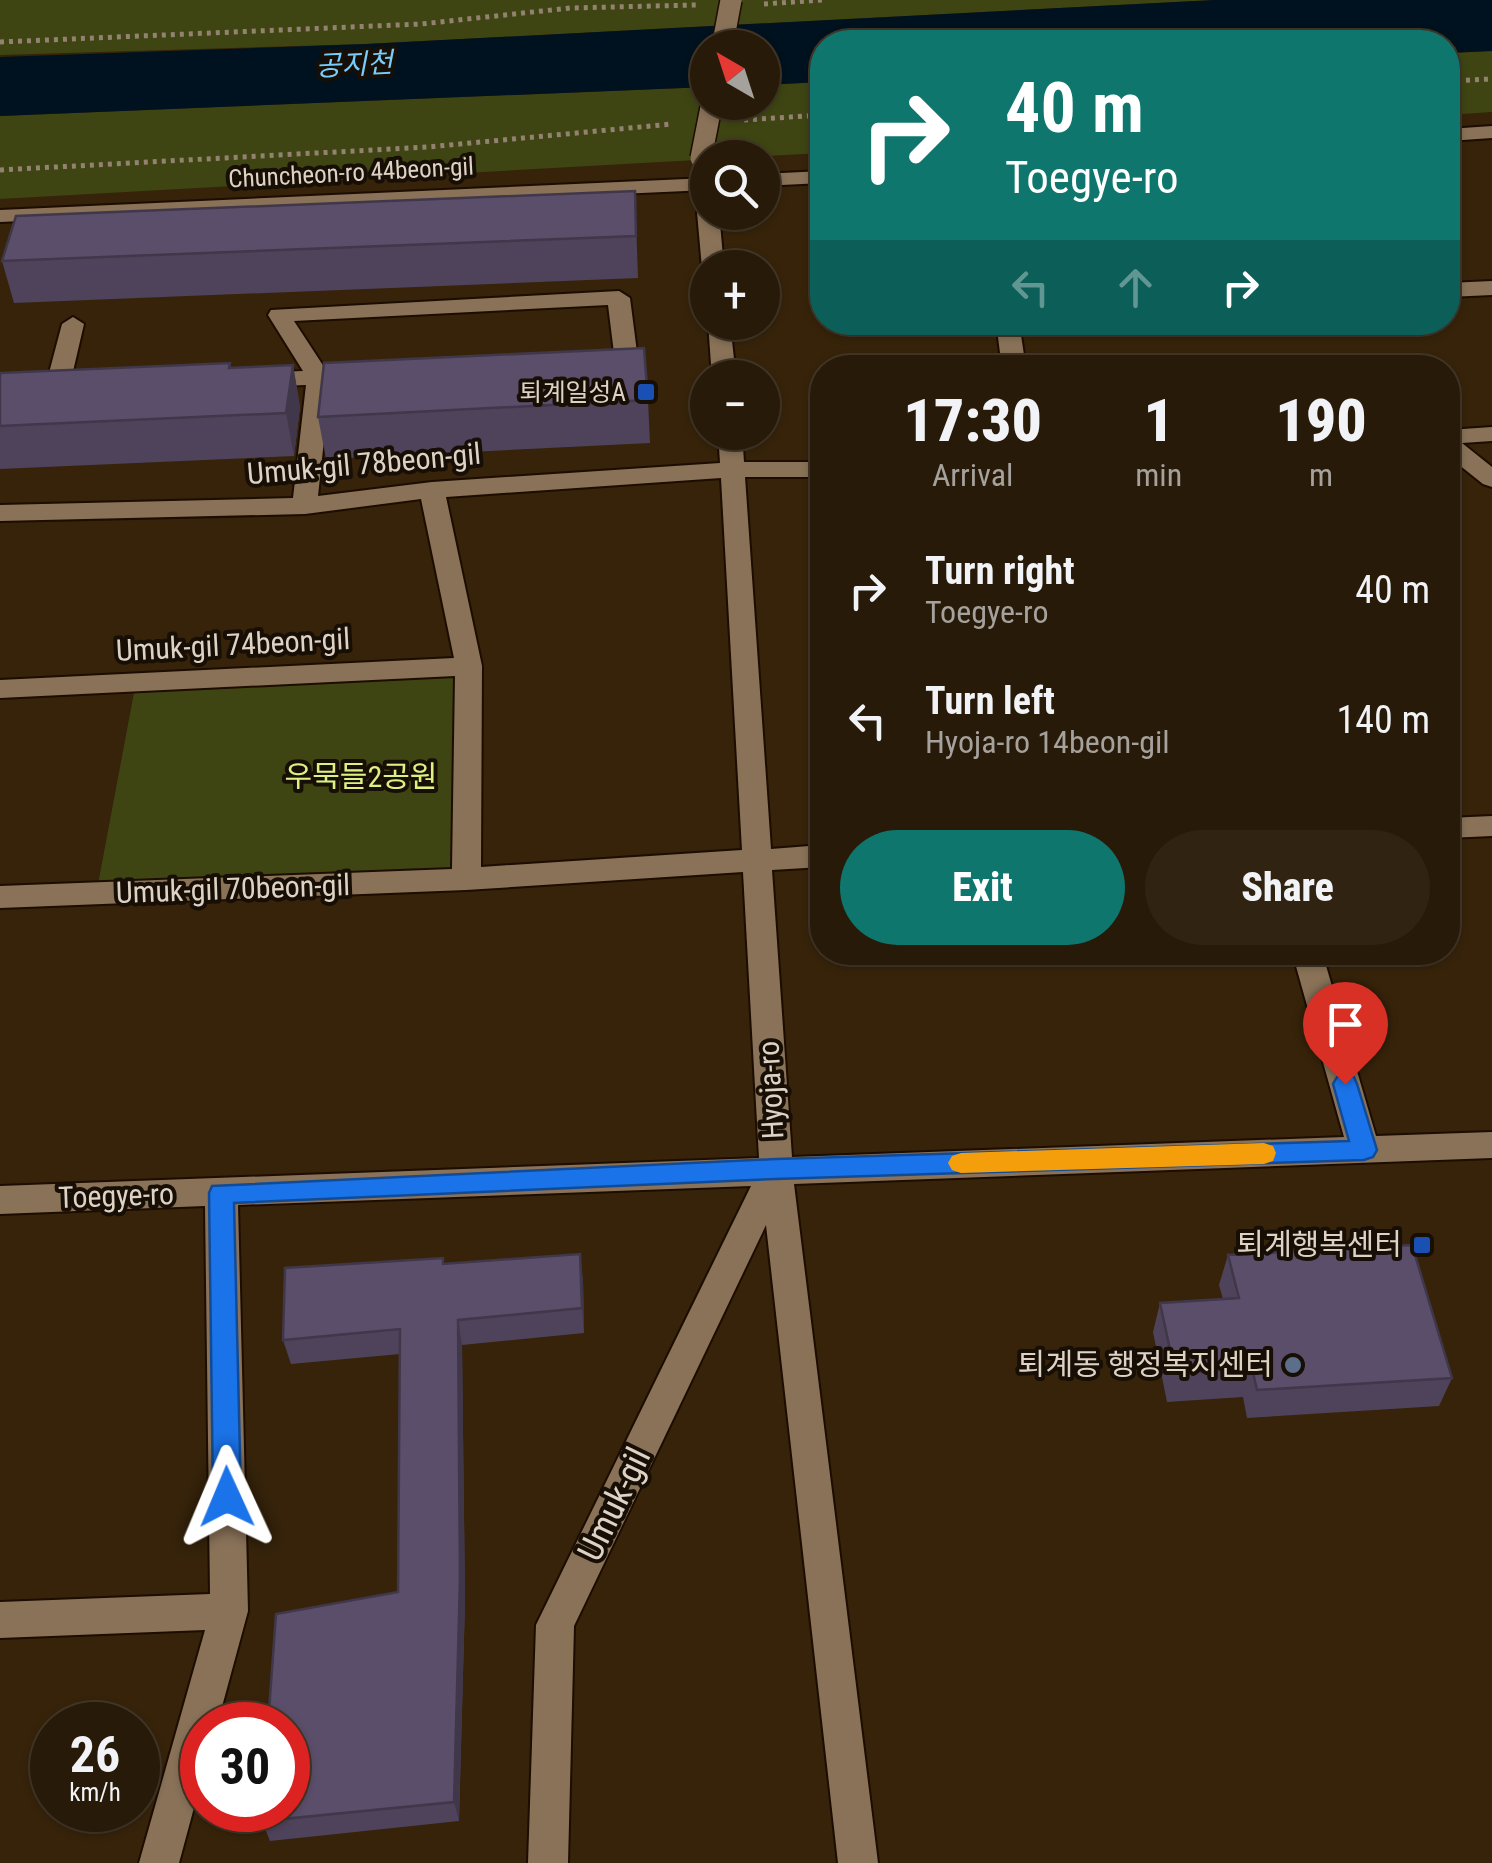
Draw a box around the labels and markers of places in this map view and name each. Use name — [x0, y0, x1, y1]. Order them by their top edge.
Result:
place label: 퇴계일성A — [520, 378, 626, 407]
marker: 퇴계일성A — [635, 381, 657, 403]
pin — [1303, 982, 1388, 1085]
place label: 퇴계행복센터 — [1236, 1227, 1402, 1262]
marker: 퇴계행복센터 — [1411, 1234, 1433, 1256]
place label: 퇴계동 행정복지센터 — [1018, 1347, 1273, 1382]
marker: 퇴계동 행정복지센터 — [1282, 1354, 1304, 1376]

